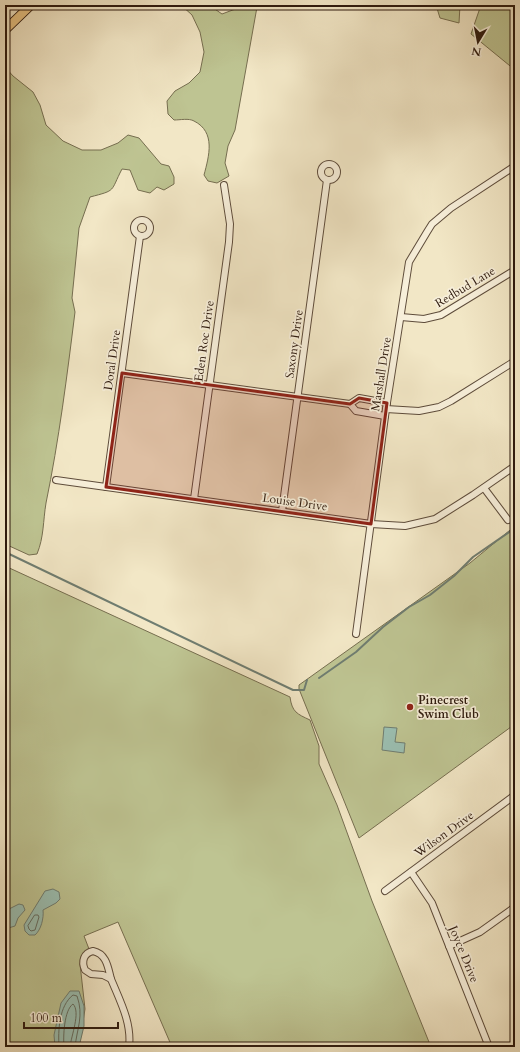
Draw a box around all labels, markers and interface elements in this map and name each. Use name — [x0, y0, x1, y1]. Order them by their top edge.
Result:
north arrow — [458, 22, 498, 62]
text: N — [470, 43, 482, 60]
street label: Redbud Lane — [432, 263, 498, 311]
street label: Eden Roc Drive — [190, 299, 218, 383]
street label: Saxony Drive — [281, 309, 307, 379]
street label: Doral Drive — [100, 329, 124, 391]
street label: Marshall Drive — [367, 336, 395, 412]
street label: Louise Drive — [261, 490, 329, 514]
place label: Pinecrest Swim Club — [418, 692, 479, 722]
marker: Pinecrest Swim Club — [405, 702, 415, 712]
street label: Wilson Drive — [410, 807, 477, 861]
street label: Joyce Drive — [445, 921, 483, 985]
scale bar — [24, 1004, 118, 1030]
text: 100 m — [30, 1010, 63, 1026]

